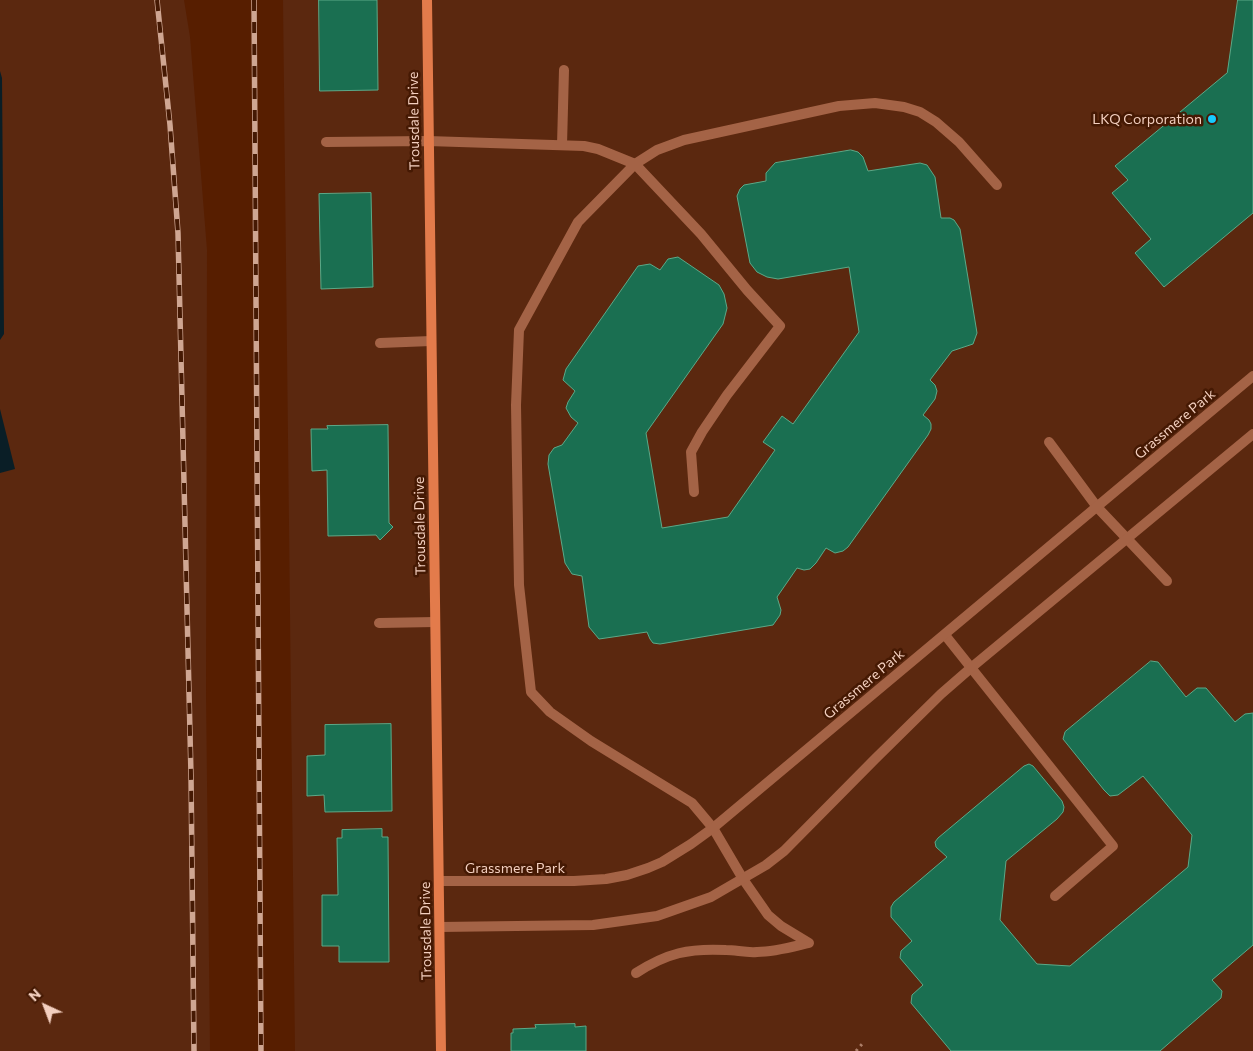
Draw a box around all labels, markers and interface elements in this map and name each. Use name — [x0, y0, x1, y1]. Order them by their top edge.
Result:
street label: Trousdale Drive — [405, 72, 423, 170]
place label: LKQ Corporation — [1092, 111, 1202, 127]
marker: LKQ Corporation — [1206, 113, 1218, 125]
street label: Grassmere Park — [1131, 385, 1219, 463]
street label: Trousdale Drive — [411, 477, 429, 575]
street label: Grassmere Park — [820, 645, 908, 723]
street label: Grassmere Park — [465, 860, 565, 876]
street label: Trousdale Drive — [417, 882, 435, 980]
north arrow — [20, 981, 70, 1031]
text: N — [25, 985, 44, 1004]

